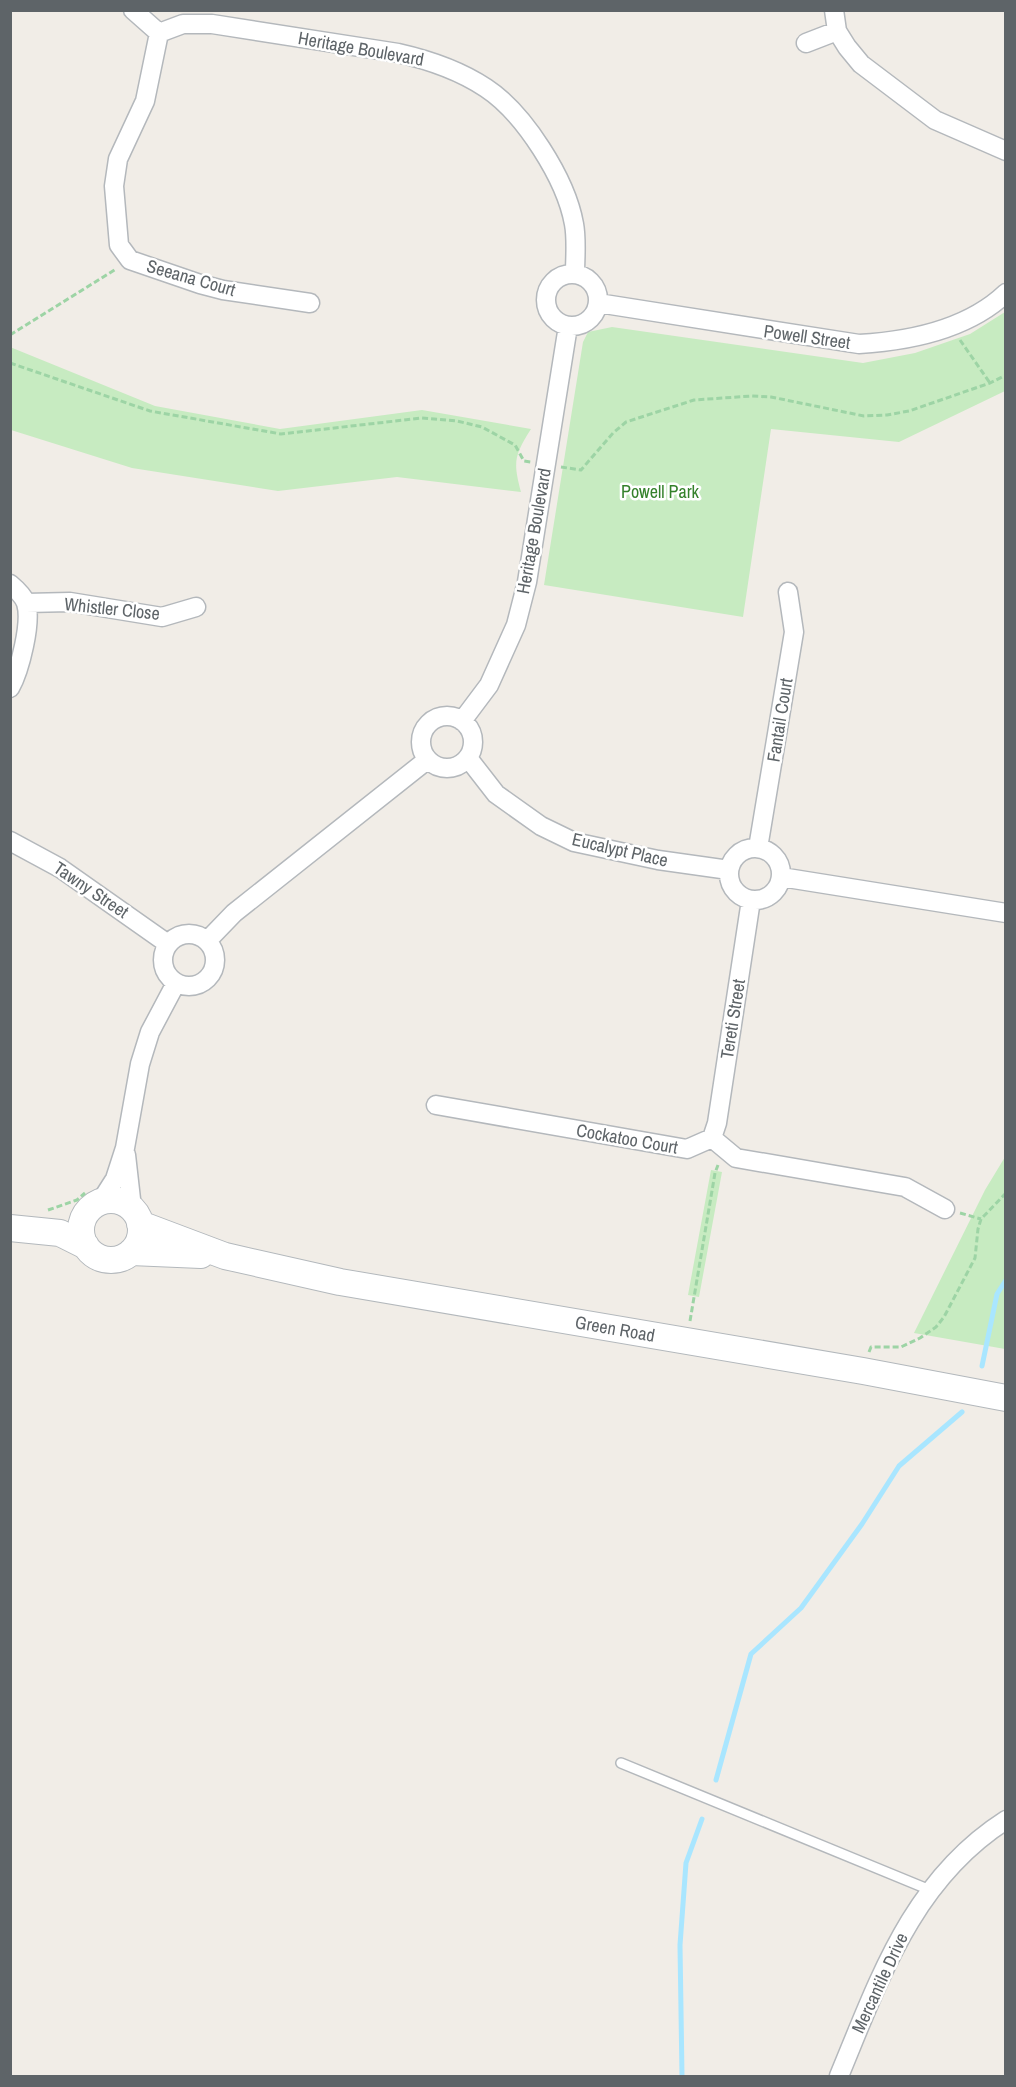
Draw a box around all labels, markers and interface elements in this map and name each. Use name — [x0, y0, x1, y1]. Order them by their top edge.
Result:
street label: Heritage Boulevard — [296, 25, 426, 72]
street label: Seeana Court — [144, 253, 238, 302]
street label: Powell Street — [762, 318, 852, 355]
street label: Heritage Boulevard — [510, 466, 557, 596]
park label: Powell Park — [621, 479, 700, 504]
street label: Whistler Close — [63, 591, 161, 626]
street label: Fantail Court — [761, 676, 798, 764]
street label: Eucalypt Place — [570, 826, 670, 873]
street label: Tawny Street — [49, 855, 134, 924]
street label: Tereti Street — [714, 977, 751, 1061]
street label: Cockatoo Court — [574, 1117, 680, 1160]
street label: Green Road — [573, 1309, 657, 1348]
street label: Mercantile Drive — [845, 1928, 914, 2037]

